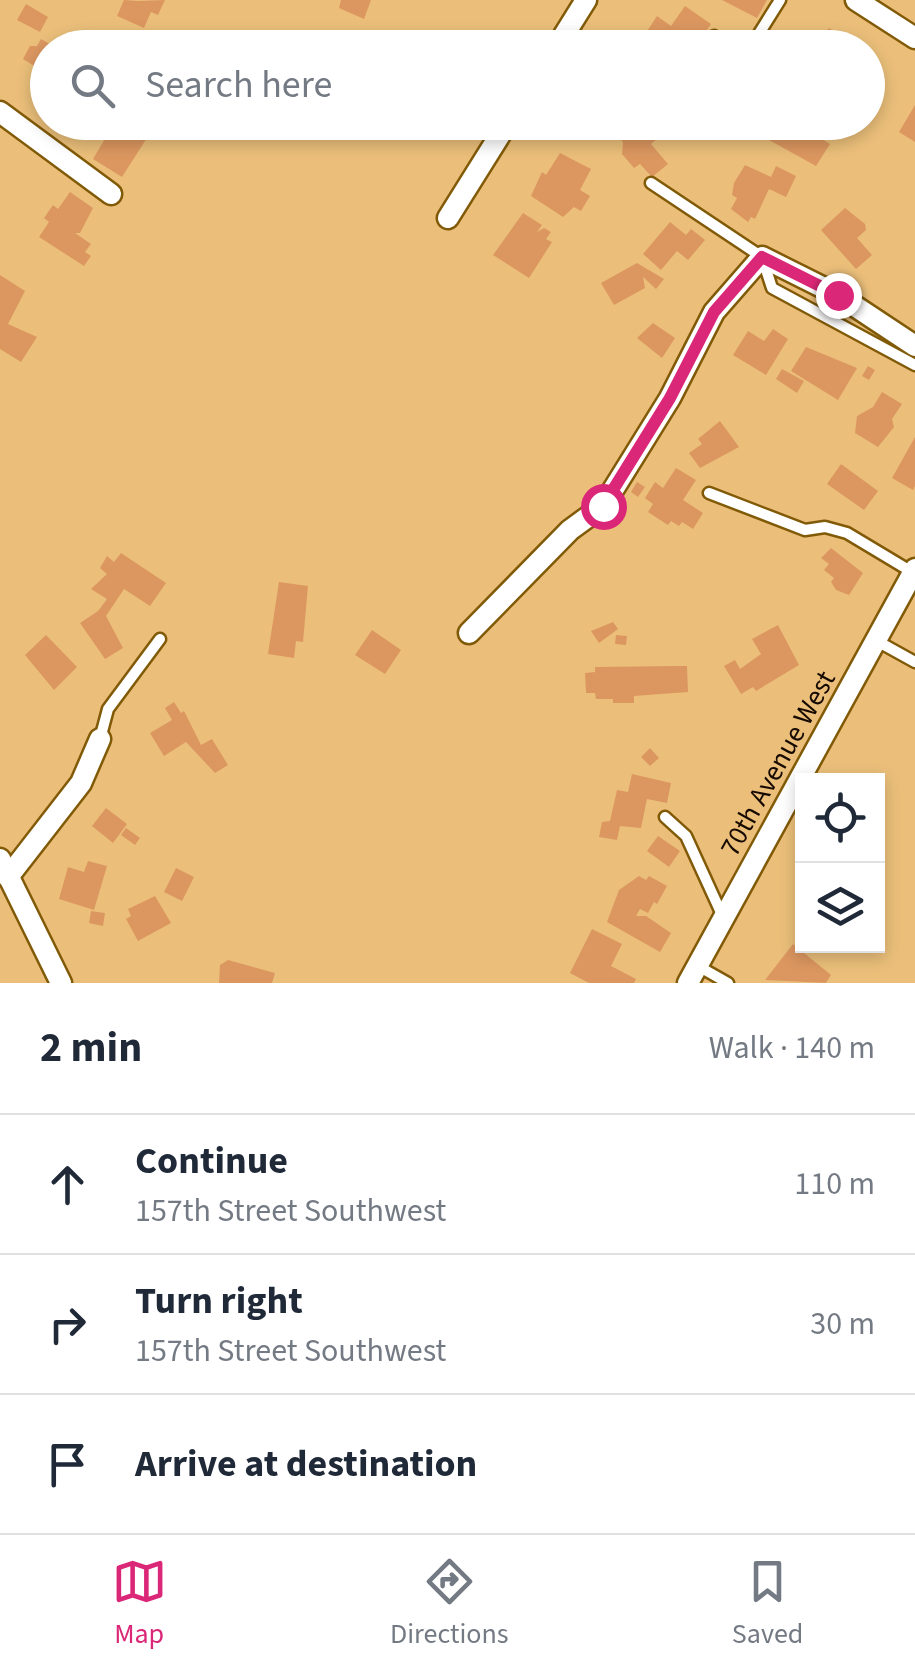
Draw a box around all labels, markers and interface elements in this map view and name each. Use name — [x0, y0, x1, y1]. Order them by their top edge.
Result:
search box — [30, 30, 885, 140]
icon: search — [65, 58, 120, 113]
text: Search here — [145, 58, 332, 112]
route end — [816, 273, 862, 319]
route start — [581, 484, 627, 530]
street label: 70th Avenue West — [710, 663, 846, 864]
map controls — [795, 773, 885, 953]
button: locate — [795, 773, 885, 863]
button: layers — [795, 863, 885, 953]
text: 2 min — [40, 1018, 142, 1078]
text: Walk · 140 m — [709, 1025, 875, 1071]
text: Continue — [135, 1134, 288, 1188]
icon: ahead — [40, 1157, 95, 1212]
text: 110 m — [794, 1161, 875, 1207]
text: 157th Street Southwest — [135, 1188, 446, 1234]
text: Turn right — [135, 1274, 303, 1328]
icon: right — [40, 1297, 95, 1352]
text: 30 m — [810, 1301, 875, 1347]
text: 157th Street Southwest — [135, 1328, 446, 1374]
icon: arrive — [40, 1437, 95, 1492]
text: Arrive at destination — [135, 1437, 477, 1491]
tab: Map — [112, 1554, 167, 1654]
tab: Directions — [390, 1554, 509, 1654]
tab: Saved — [732, 1554, 803, 1654]

